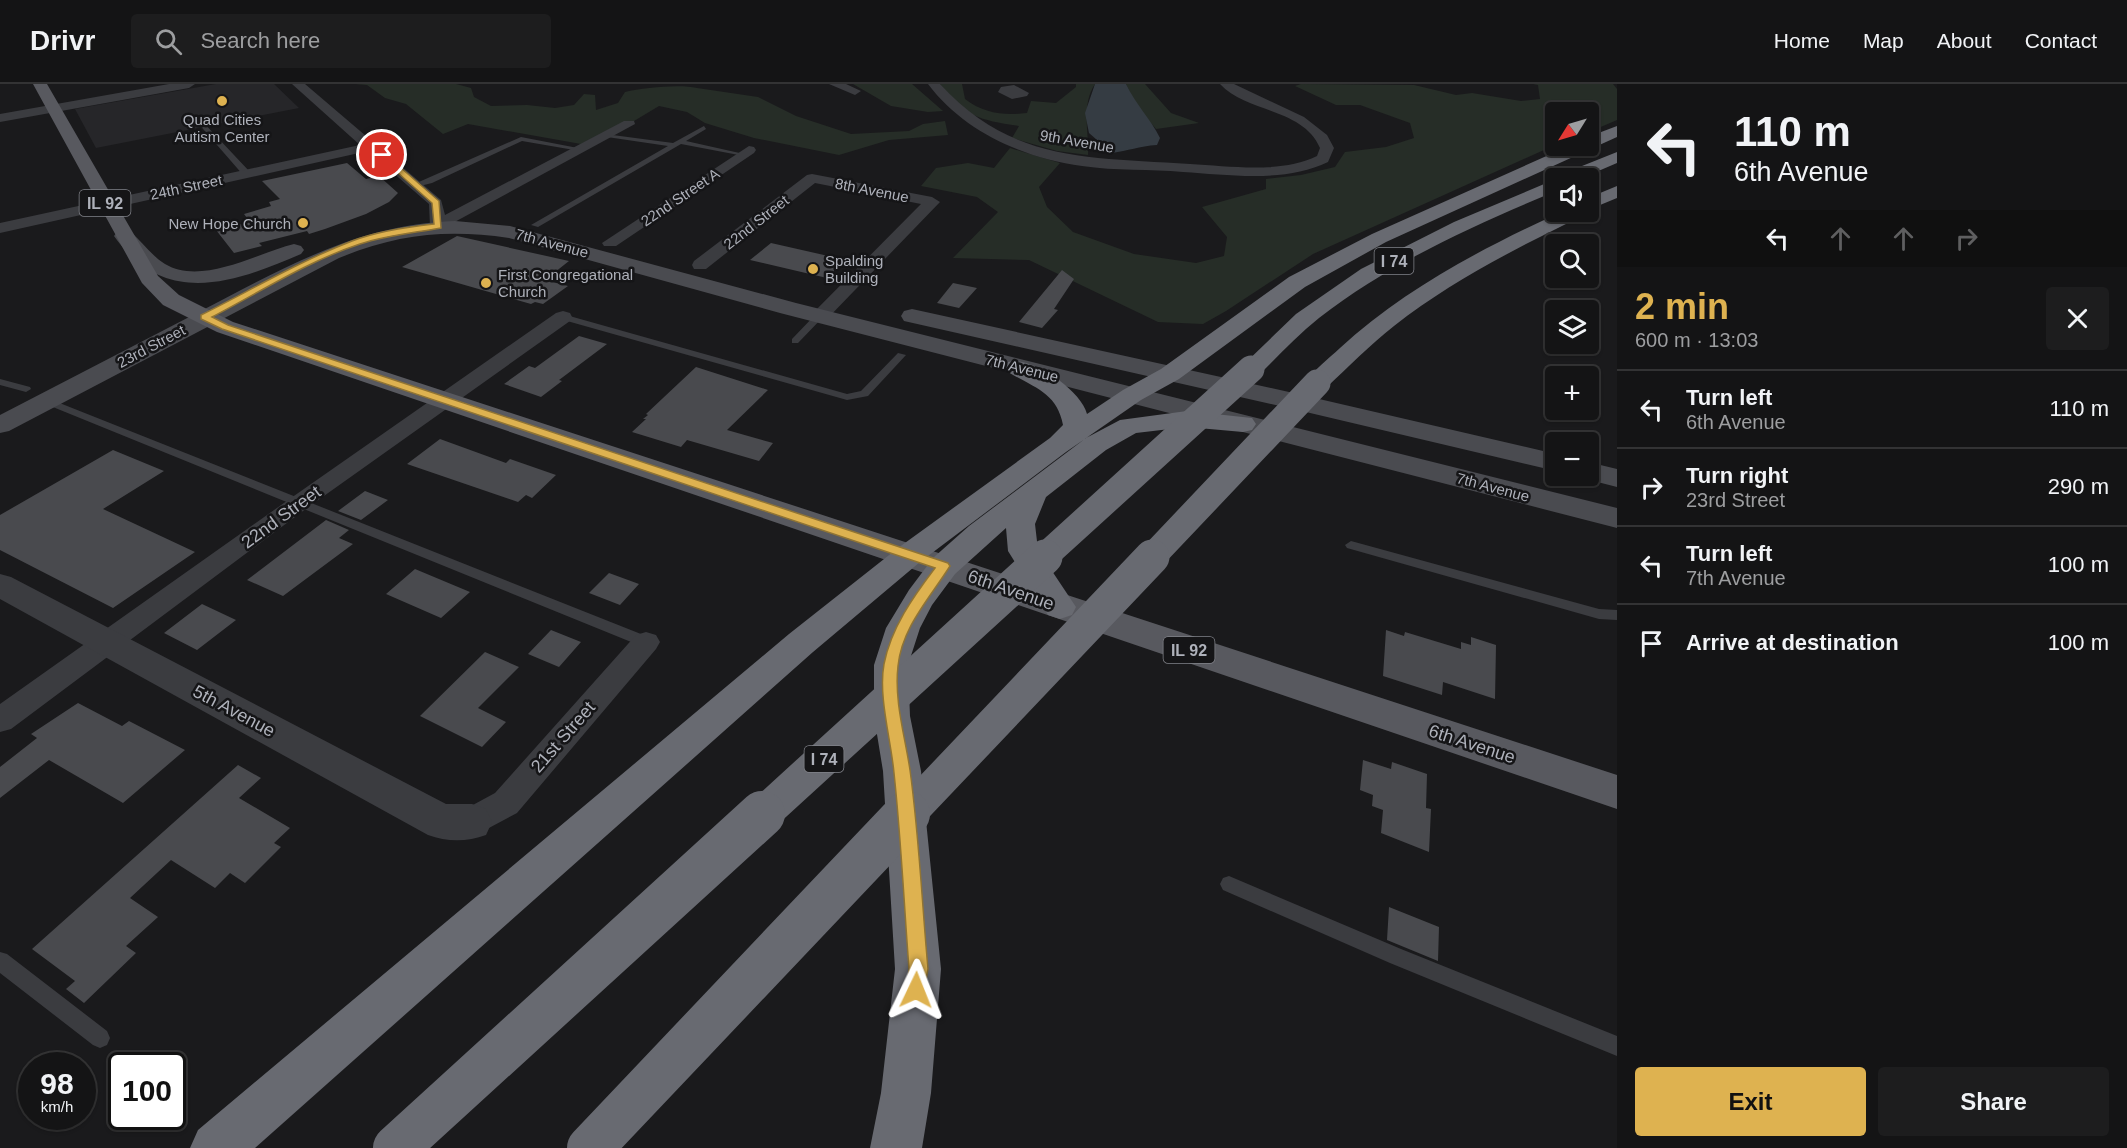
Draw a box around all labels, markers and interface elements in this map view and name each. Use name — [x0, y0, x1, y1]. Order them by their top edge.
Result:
search box — [131, 14, 551, 68]
text: Drivr — [30, 25, 95, 56]
icon: search — [152, 25, 185, 58]
text: Search here — [200, 28, 320, 53]
text: Home — [1774, 29, 1830, 52]
text: Map — [1863, 29, 1904, 52]
text: About — [1937, 29, 1992, 52]
text: Contact — [2025, 29, 2097, 52]
marker: Quad Cities Autism Center — [215, 94, 229, 108]
north arrow — [1545, 102, 1599, 156]
map controls — [1545, 102, 1599, 486]
icon: left — [1635, 108, 1713, 186]
text: 110 m — [1734, 108, 1851, 155]
place label: Quad Cities Autism Center — [174, 111, 270, 145]
street label: 9th Avenue — [1039, 126, 1115, 156]
pin — [356, 129, 407, 180]
icon: arrive — [365, 138, 398, 171]
text: 6th Avenue — [1734, 157, 1869, 187]
street label: 22nd Street A — [638, 165, 722, 229]
button: sound — [1545, 168, 1599, 222]
street label: 24th Street — [148, 171, 224, 203]
street label: 8th Avenue — [834, 175, 910, 205]
road number: IL 92 — [80, 190, 130, 216]
street label: 22nd Street — [720, 191, 792, 253]
place label: New Hope Church — [168, 215, 291, 232]
marker: New Hope Church — [296, 216, 310, 230]
icon: left — [1761, 222, 1794, 255]
icon: ahead — [1824, 222, 1857, 255]
icon: ahead — [1887, 222, 1920, 255]
icon: right — [1950, 222, 1983, 255]
street label: 7th Avenue — [514, 225, 590, 261]
button: search — [1545, 234, 1599, 288]
road number: I 74 — [1374, 248, 1414, 274]
place label: Spalding Building — [825, 252, 883, 286]
marker: Spalding Building — [806, 262, 820, 276]
place label: First Congregational Church — [498, 266, 633, 300]
marker: First Congregational Church — [479, 276, 493, 290]
text: 2 min — [1635, 286, 1729, 327]
button: close — [2046, 287, 2109, 350]
button: layers — [1545, 300, 1599, 354]
street label: 23rd Street — [114, 321, 188, 371]
text: 600 m · 13:03 — [1635, 329, 1758, 351]
street label: 7th Avenue — [984, 351, 1060, 385]
button: + — [1545, 366, 1599, 420]
text: Turn left — [1686, 385, 1772, 410]
icon: left — [1635, 393, 1668, 426]
text: 110 m — [2049, 396, 2109, 421]
text: 6th Avenue — [1686, 411, 1786, 433]
button: − — [1545, 432, 1599, 486]
text: Turn right — [1686, 463, 1788, 488]
street label: 7th Avenue — [1455, 469, 1531, 505]
icon: right — [1635, 471, 1668, 504]
text: 290 m — [2048, 474, 2109, 499]
street label: 22nd Street — [237, 482, 325, 552]
text: 23rd Street — [1686, 489, 1785, 511]
text: Turn left — [1686, 541, 1772, 566]
icon: left — [1635, 549, 1668, 582]
text: 100 m — [2048, 552, 2109, 577]
street label: 6th Avenue — [965, 566, 1057, 614]
text: 7th Avenue — [1686, 567, 1786, 589]
icon: arrive — [1635, 627, 1668, 660]
text: Arrive at destination — [1686, 630, 1899, 655]
text: 100 m — [2048, 630, 2109, 655]
road number: IL 92 — [1164, 637, 1214, 663]
street label: 5th Avenue — [190, 681, 278, 741]
street label: 21st Street — [527, 698, 599, 776]
street label: 6th Avenue — [1426, 721, 1518, 767]
road number: I 74 — [804, 746, 844, 772]
position arrow — [884, 958, 948, 1022]
speed limit sign: 100 — [108, 1052, 186, 1130]
text: 98 — [40, 1067, 74, 1100]
button: Exit — [1635, 1067, 1866, 1136]
button: Share — [1878, 1067, 2109, 1136]
text: km/h — [41, 1098, 73, 1115]

